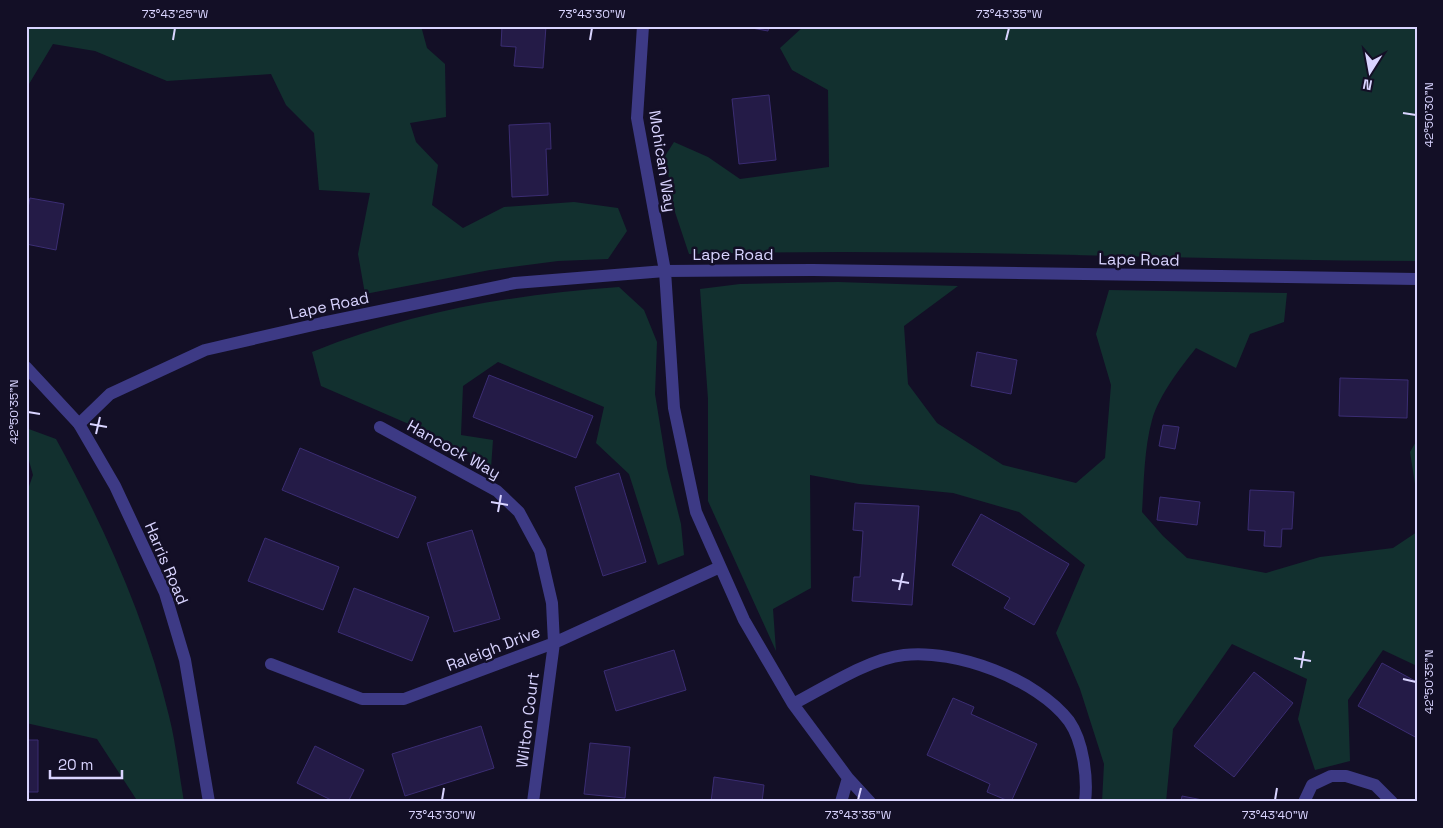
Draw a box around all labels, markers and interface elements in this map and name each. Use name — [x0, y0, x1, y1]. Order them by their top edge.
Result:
text: 73°43'25"W — [142, 6, 209, 22]
text: 73°43'30"W — [559, 6, 626, 22]
text: 73°43'35"W — [976, 6, 1043, 22]
north arrow — [1346, 48, 1396, 98]
text: N — [1361, 75, 1374, 94]
text: 42°50'30"N — [1421, 82, 1437, 148]
street label: Mohican Way — [644, 109, 681, 213]
street label: Lape Road — [692, 244, 774, 265]
street label: Lape Road — [1098, 248, 1180, 271]
street label: Lape Road — [287, 287, 371, 324]
text: 42°50'35"N — [6, 380, 22, 444]
street label: Hancock Way — [403, 415, 504, 484]
street label: Harris Road — [140, 519, 193, 608]
street label: Raleigh Drive — [443, 621, 543, 676]
text: 42°50'35"N — [1421, 650, 1437, 714]
street label: Wilton Court — [511, 671, 544, 769]
scale bar — [50, 748, 122, 780]
text: 20 m — [58, 755, 93, 774]
text: 73°43'30"W — [409, 807, 476, 823]
text: 73°43'35"W — [825, 807, 892, 823]
text: 73°43'40"W — [1242, 807, 1309, 823]

